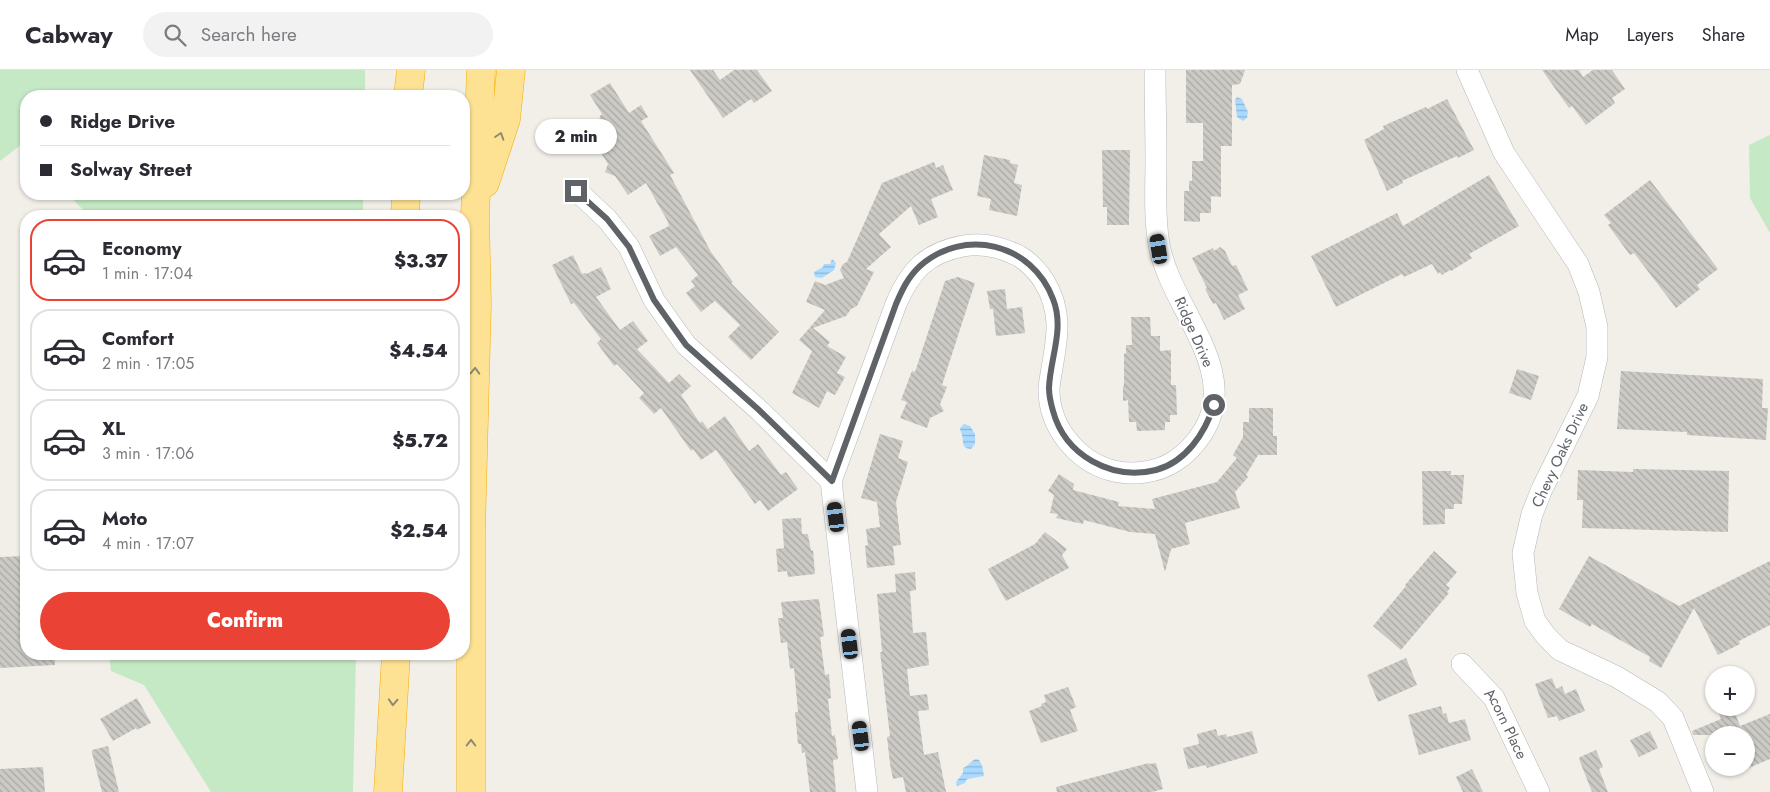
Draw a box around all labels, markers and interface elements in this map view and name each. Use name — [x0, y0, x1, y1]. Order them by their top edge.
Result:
search box — [143, 12, 493, 57]
text: Cabway — [25, 17, 113, 52]
icon: search — [161, 21, 189, 49]
text: Search here — [201, 21, 297, 48]
text: Map — [1565, 22, 1599, 48]
text: Layers — [1627, 22, 1674, 48]
text: Share — [1702, 22, 1745, 48]
text: Ridge Drive — [70, 108, 175, 135]
callout: 2 min — [535, 118, 617, 154]
text: 2 min — [555, 125, 597, 148]
one-way arrow — [495, 132, 505, 141]
text: Solway Street — [70, 156, 192, 183]
route end — [565, 180, 587, 202]
car — [1149, 233, 1168, 265]
text: Economy — [102, 235, 182, 262]
icon: car — [42, 238, 87, 283]
text: $3.37 — [394, 247, 448, 274]
text: 1 min · 17:04 — [102, 262, 193, 285]
street label: Ridge Drive — [1169, 293, 1219, 371]
text: Comfort — [102, 325, 174, 352]
icon: car — [42, 328, 87, 373]
text: $4.54 — [389, 337, 448, 364]
text: 2 min · 17:05 — [102, 352, 194, 375]
one-way arrow — [470, 367, 481, 375]
route start — [1203, 394, 1225, 416]
street label: Chevy Oaks Drive — [1526, 399, 1594, 511]
text: XL — [102, 415, 125, 442]
icon: car — [42, 418, 87, 463]
text: $5.72 — [392, 427, 448, 454]
text: 3 min · 17:06 — [102, 442, 194, 465]
car — [826, 501, 845, 533]
text: Moto — [102, 505, 147, 532]
icon: car — [42, 508, 87, 553]
text: $2.54 — [390, 517, 448, 544]
text: 4 min · 17:07 — [102, 532, 194, 555]
button: Confirm — [40, 592, 450, 650]
car — [840, 628, 859, 660]
map controls — [1705, 666, 1755, 776]
button: + — [1705, 666, 1755, 716]
street label: Acorn Place — [1479, 683, 1533, 763]
one-way arrow — [388, 699, 399, 707]
car — [851, 720, 870, 752]
button: − — [1705, 726, 1755, 776]
one-way arrow — [466, 739, 476, 747]

